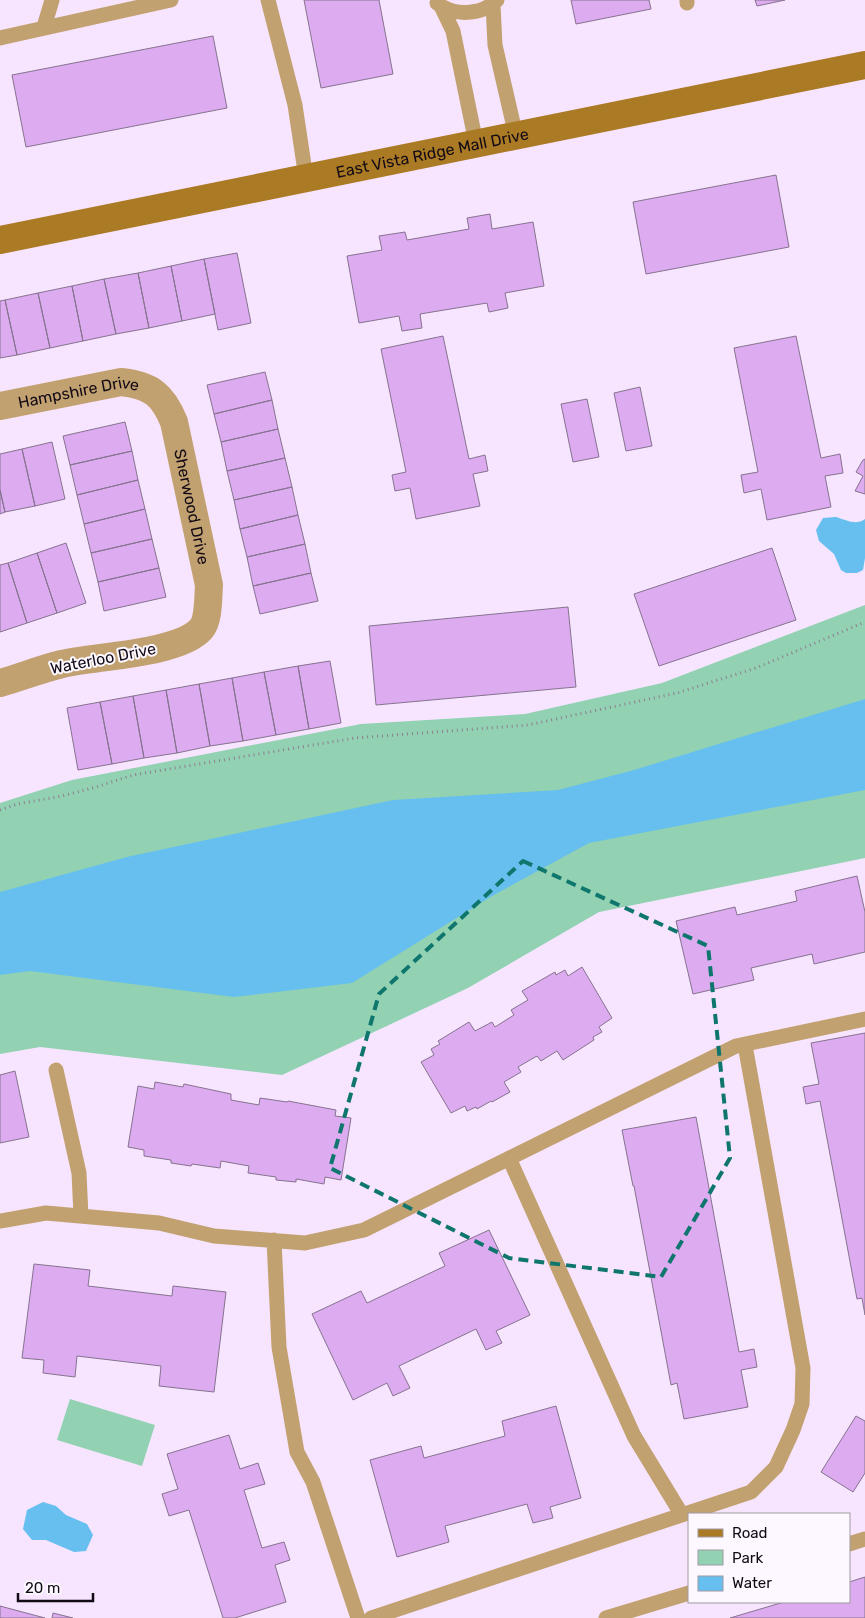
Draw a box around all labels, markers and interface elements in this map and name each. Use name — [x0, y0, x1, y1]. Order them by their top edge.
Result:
street label: East Vista Ridge Mall Drive — [334, 124, 530, 182]
street label: Hampshire Drive — [16, 373, 141, 412]
street label: Sherwood Drive — [170, 447, 213, 566]
street label: Waterloo Drive — [49, 639, 158, 678]
legend — [688, 1513, 850, 1603]
text: Road — [732, 1524, 768, 1542]
text: Park — [732, 1549, 763, 1567]
scale bar — [18, 1570, 92, 1602]
text: Water — [732, 1574, 772, 1592]
text: 20 m — [25, 1579, 60, 1597]

